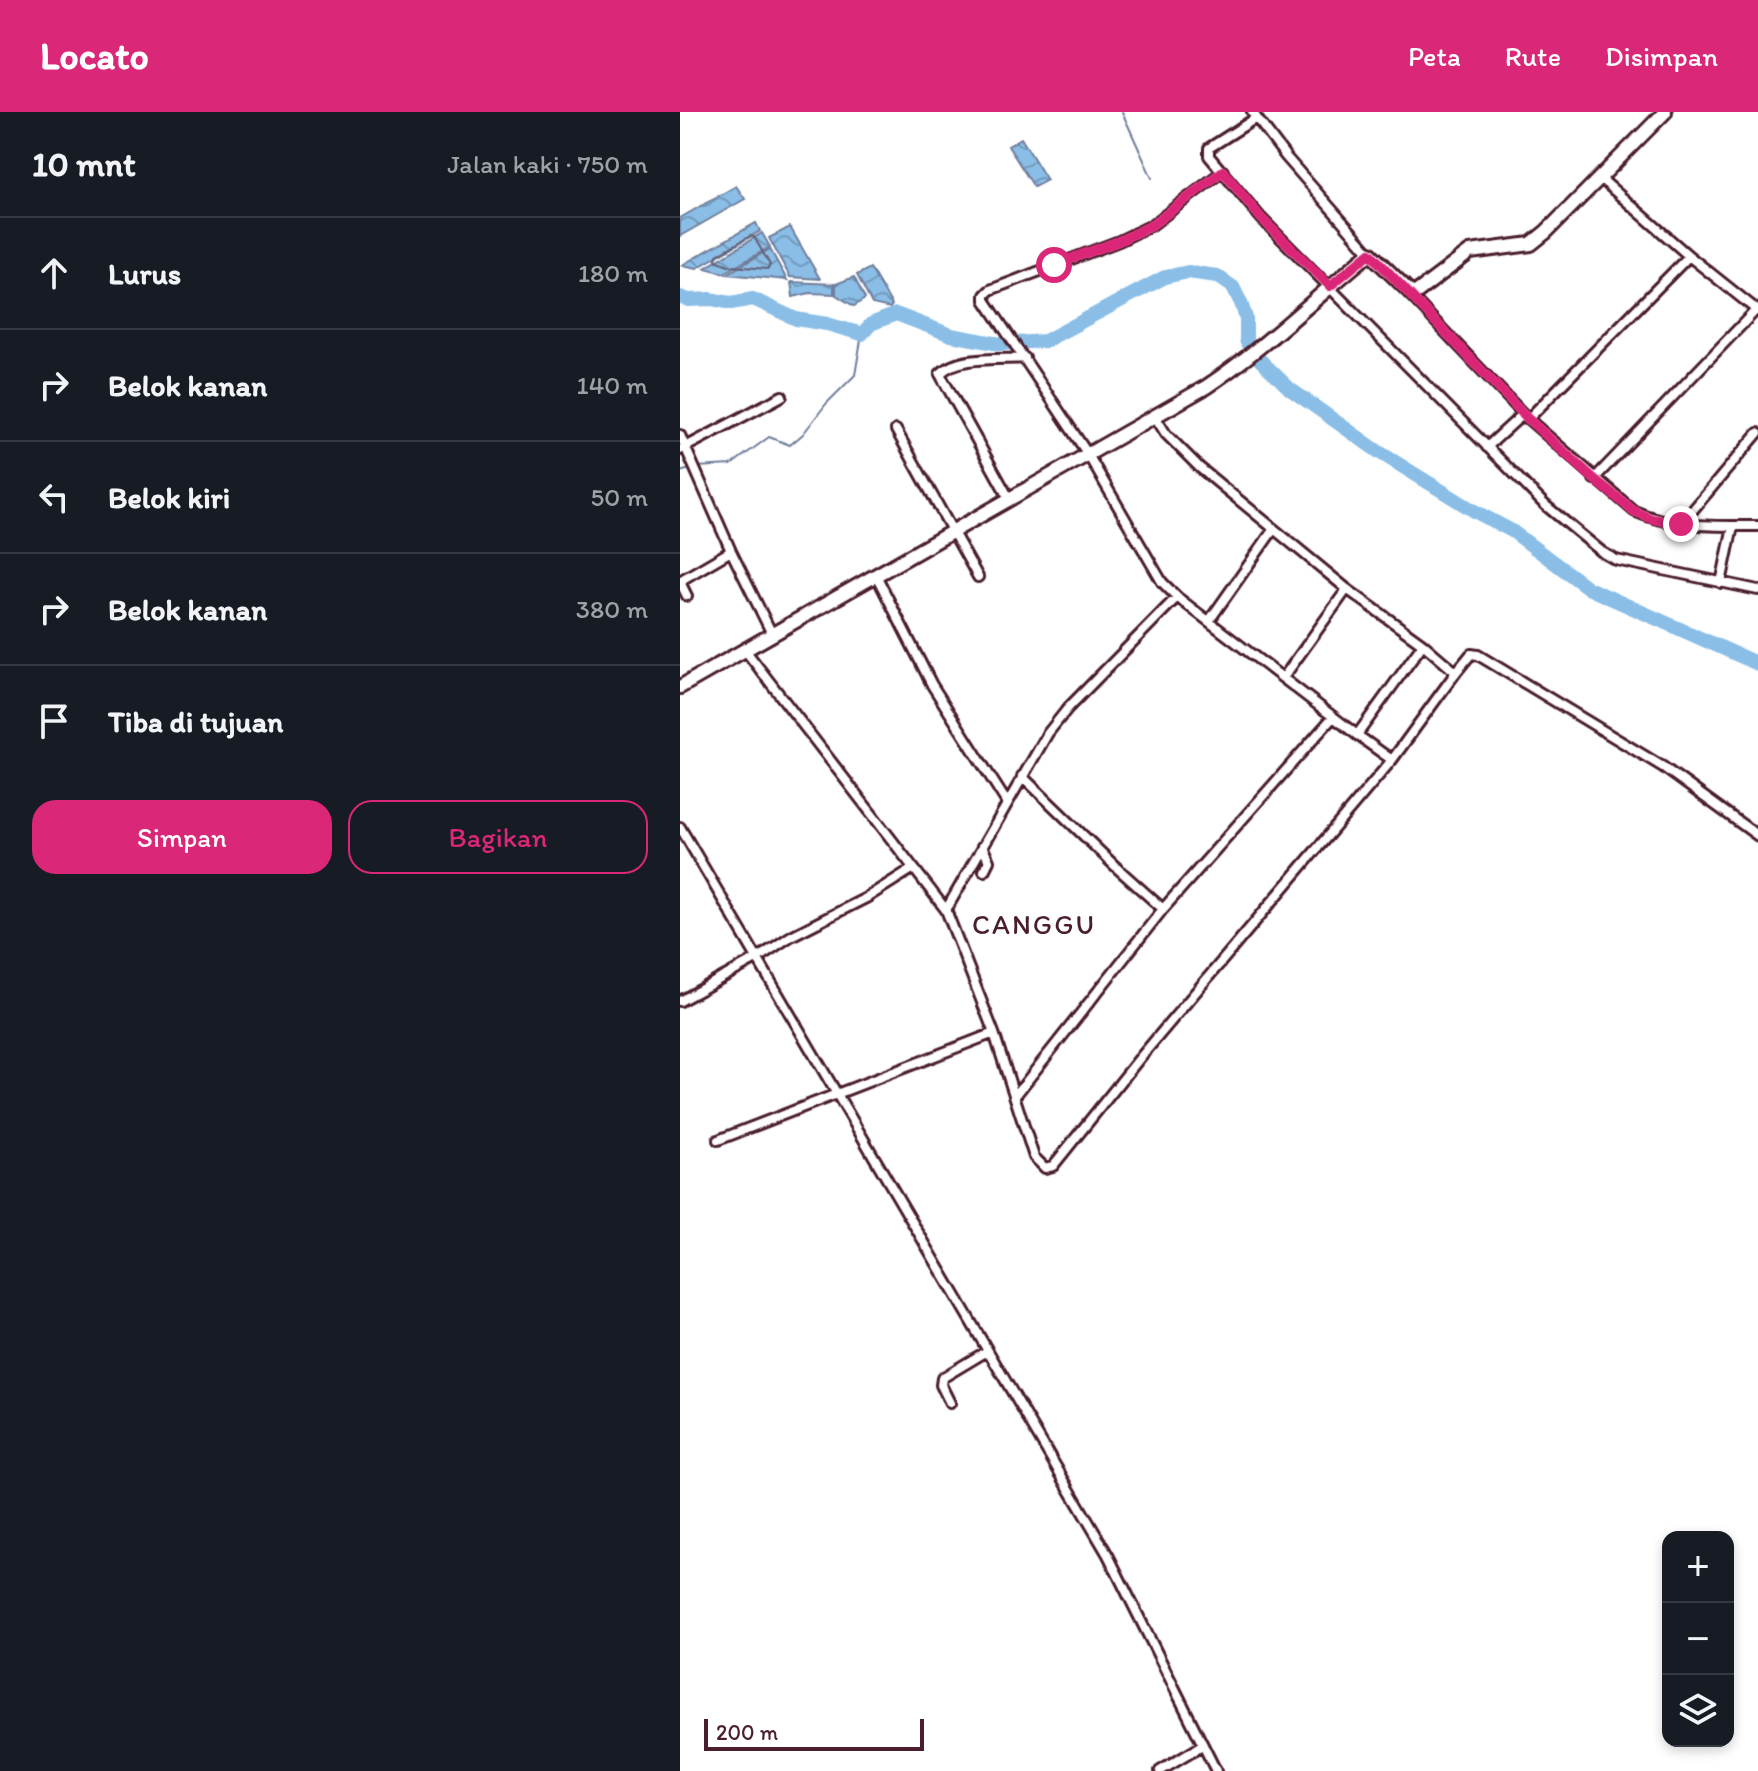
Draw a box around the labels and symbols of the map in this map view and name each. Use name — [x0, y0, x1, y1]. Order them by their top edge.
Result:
route start — [1036, 247, 1072, 283]
route end — [1663, 506, 1699, 542]
district label: CANGGU — [972, 907, 1096, 941]
scale bar — [704, 1715, 924, 1751]

